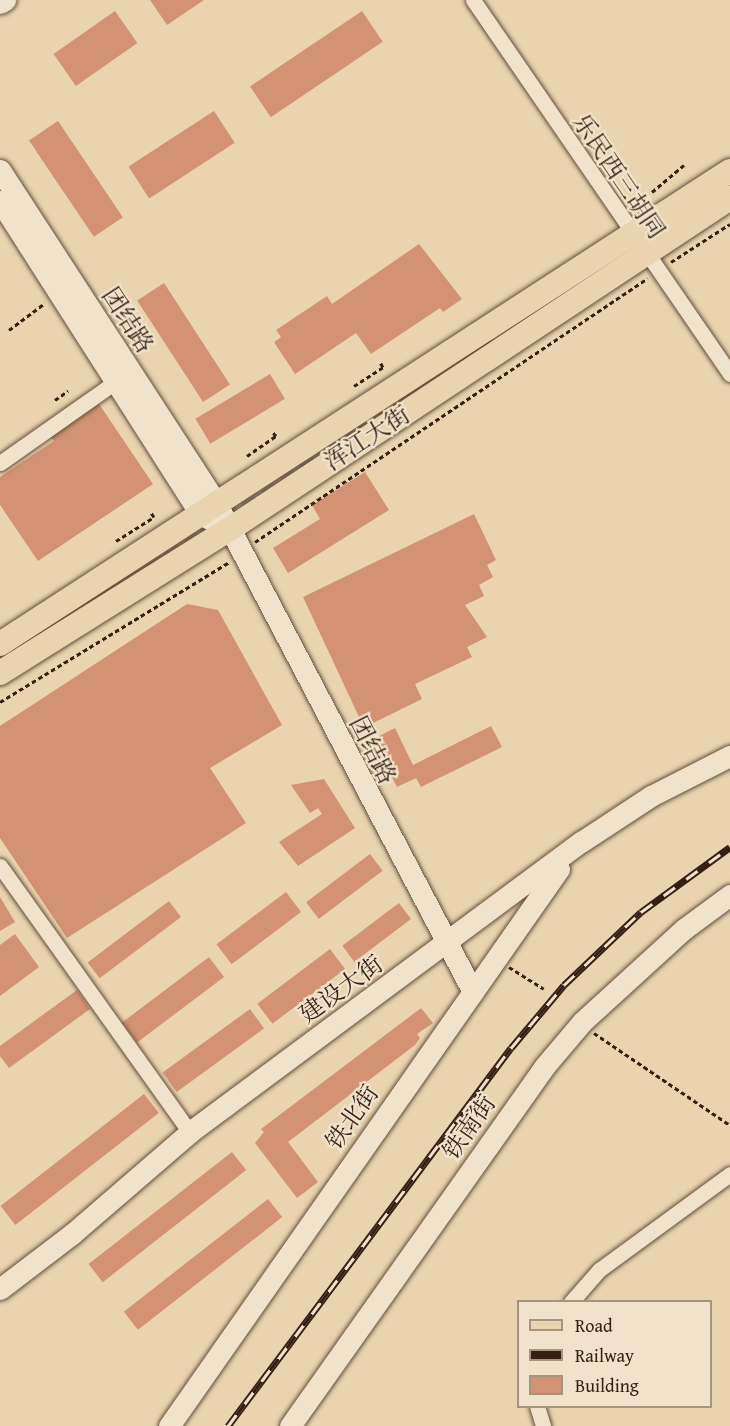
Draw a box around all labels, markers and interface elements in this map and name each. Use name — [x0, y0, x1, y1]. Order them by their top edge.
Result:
street label: 乐民西三胡同 — [567, 108, 671, 244]
street label: 团结路 — [96, 282, 160, 358]
street label: 浑江大街 — [319, 400, 415, 476]
street label: 团结路 — [344, 711, 402, 789]
street label: 建设大街 — [294, 949, 388, 1029]
street label: 铁北街 — [320, 1079, 384, 1155]
street label: 铁南街 — [437, 1089, 501, 1165]
legend — [517, 1300, 712, 1408]
text: Road — [575, 1312, 613, 1339]
text: Railway — [575, 1342, 634, 1369]
text: Building — [575, 1372, 639, 1399]

